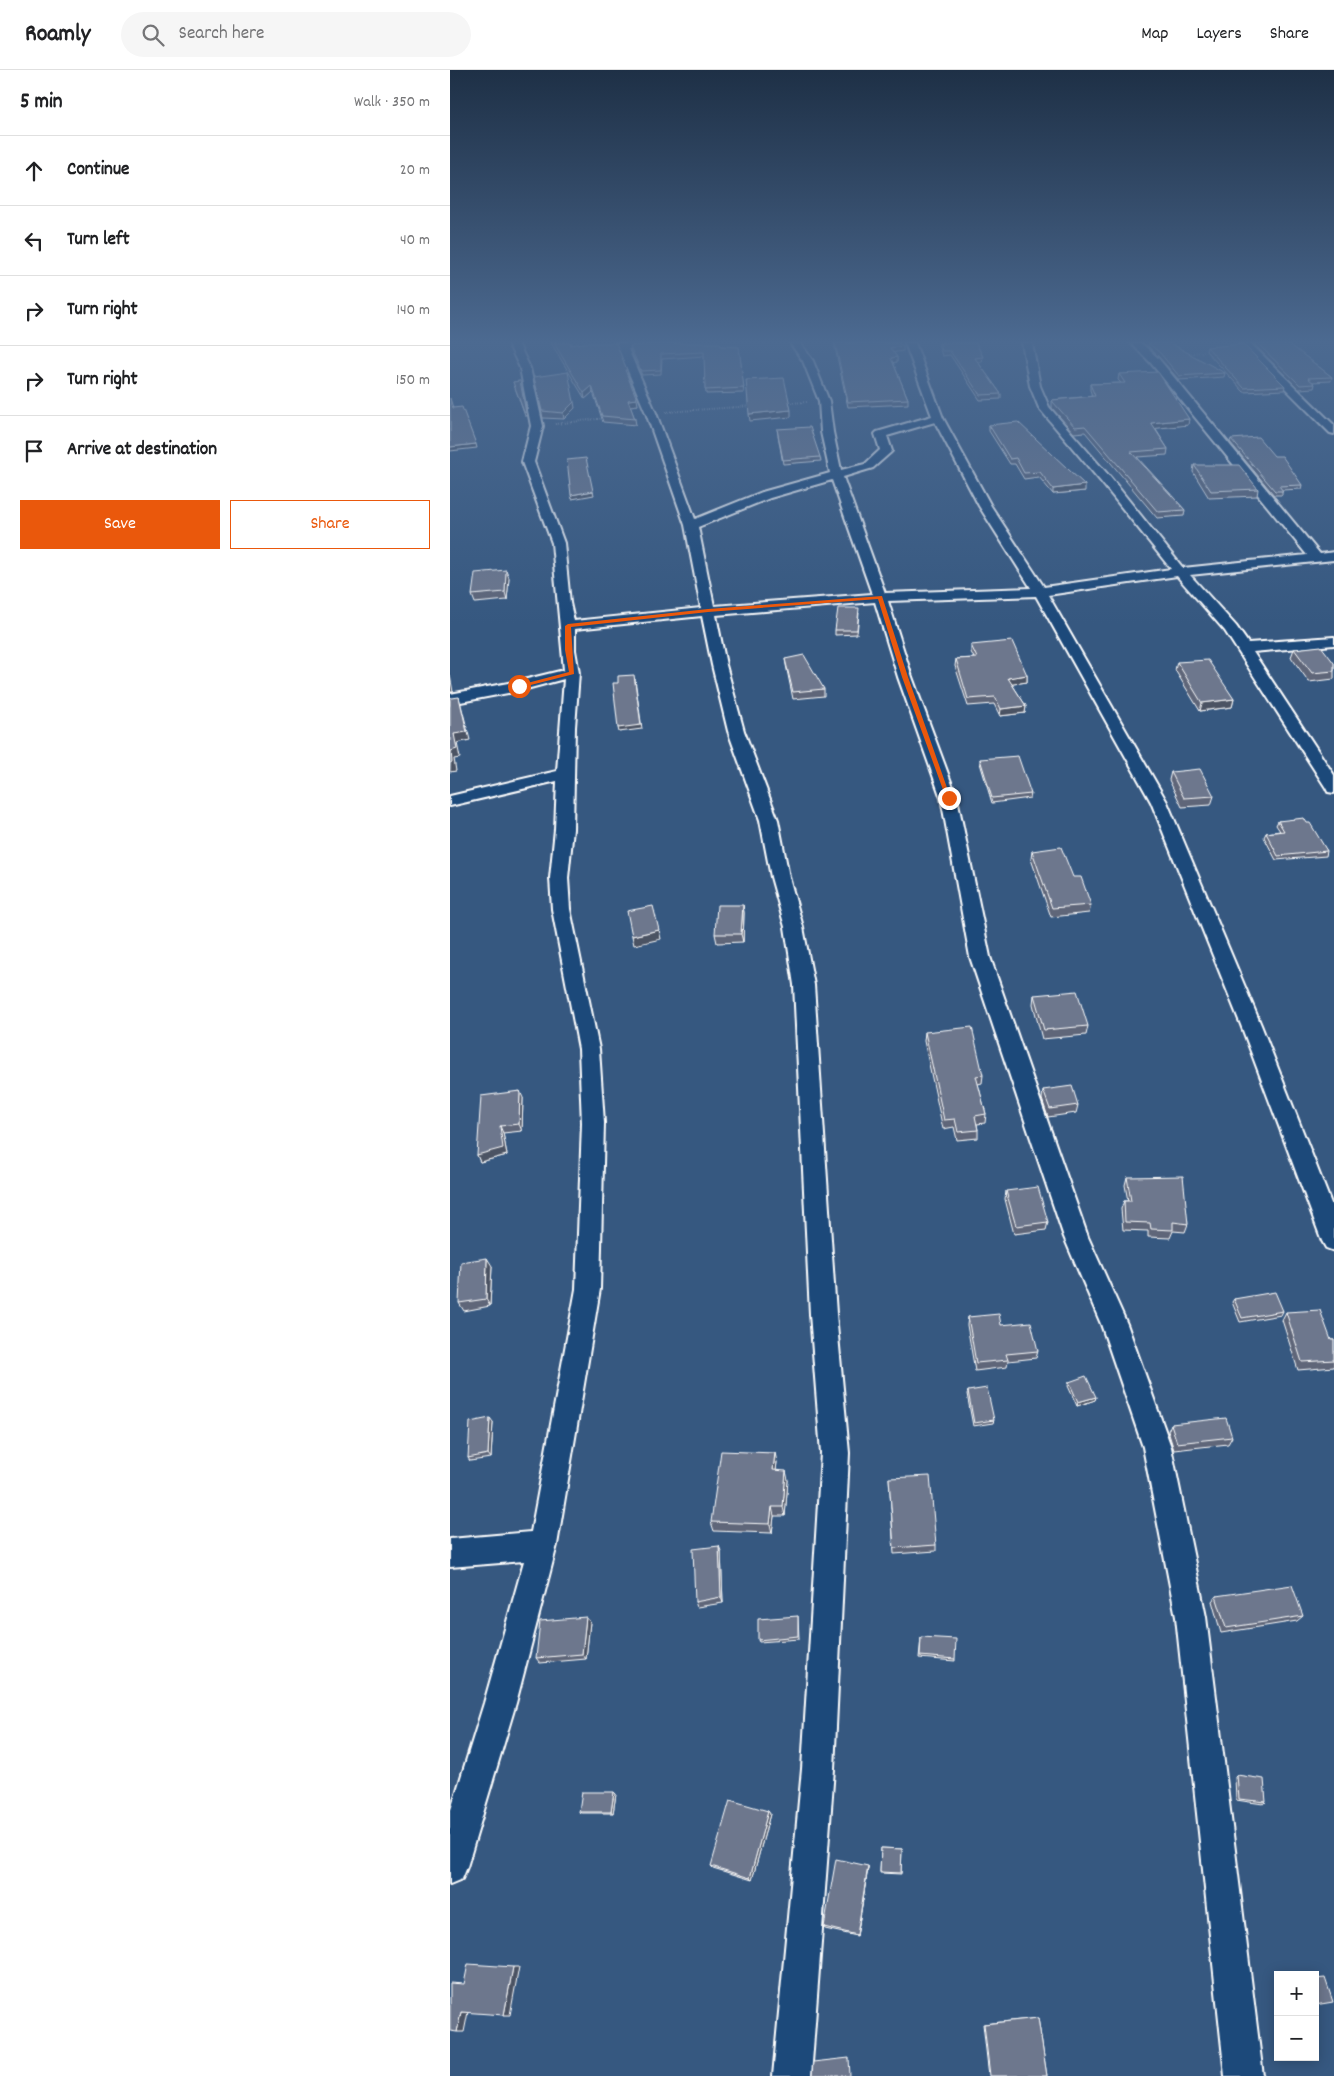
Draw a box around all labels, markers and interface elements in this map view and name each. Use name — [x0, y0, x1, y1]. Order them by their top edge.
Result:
search box — [121, 12, 471, 57]
text: Roamly — [25, 18, 91, 52]
icon: search — [139, 21, 167, 49]
text: Search here — [179, 21, 264, 48]
text: Map — [1141, 22, 1168, 47]
text: Layers — [1196, 22, 1242, 47]
text: Share — [1270, 22, 1309, 47]
text: 5 min — [20, 88, 63, 118]
text: Walk · 350 m — [354, 91, 430, 114]
icon: ahead — [20, 157, 48, 185]
text: Continue — [67, 157, 129, 184]
text: 20 m — [400, 159, 430, 182]
icon: left — [20, 227, 48, 255]
text: Turn left — [67, 227, 130, 254]
text: 40 m — [400, 229, 430, 252]
icon: right — [20, 297, 48, 325]
text: Turn right — [67, 297, 138, 324]
text: 140 m — [396, 299, 430, 322]
icon: right — [20, 367, 48, 395]
text: Turn right — [67, 367, 138, 394]
text: 150 m — [396, 369, 430, 392]
icon: arrive — [20, 437, 48, 465]
text: Arrive at destination — [67, 437, 217, 464]
button: Save — [20, 500, 220, 549]
button: Share — [230, 500, 430, 549]
route start — [508, 675, 531, 698]
route end — [938, 787, 961, 810]
map controls — [1274, 1971, 1319, 2061]
button: + — [1274, 1971, 1319, 2016]
button: − — [1274, 2016, 1319, 2061]

